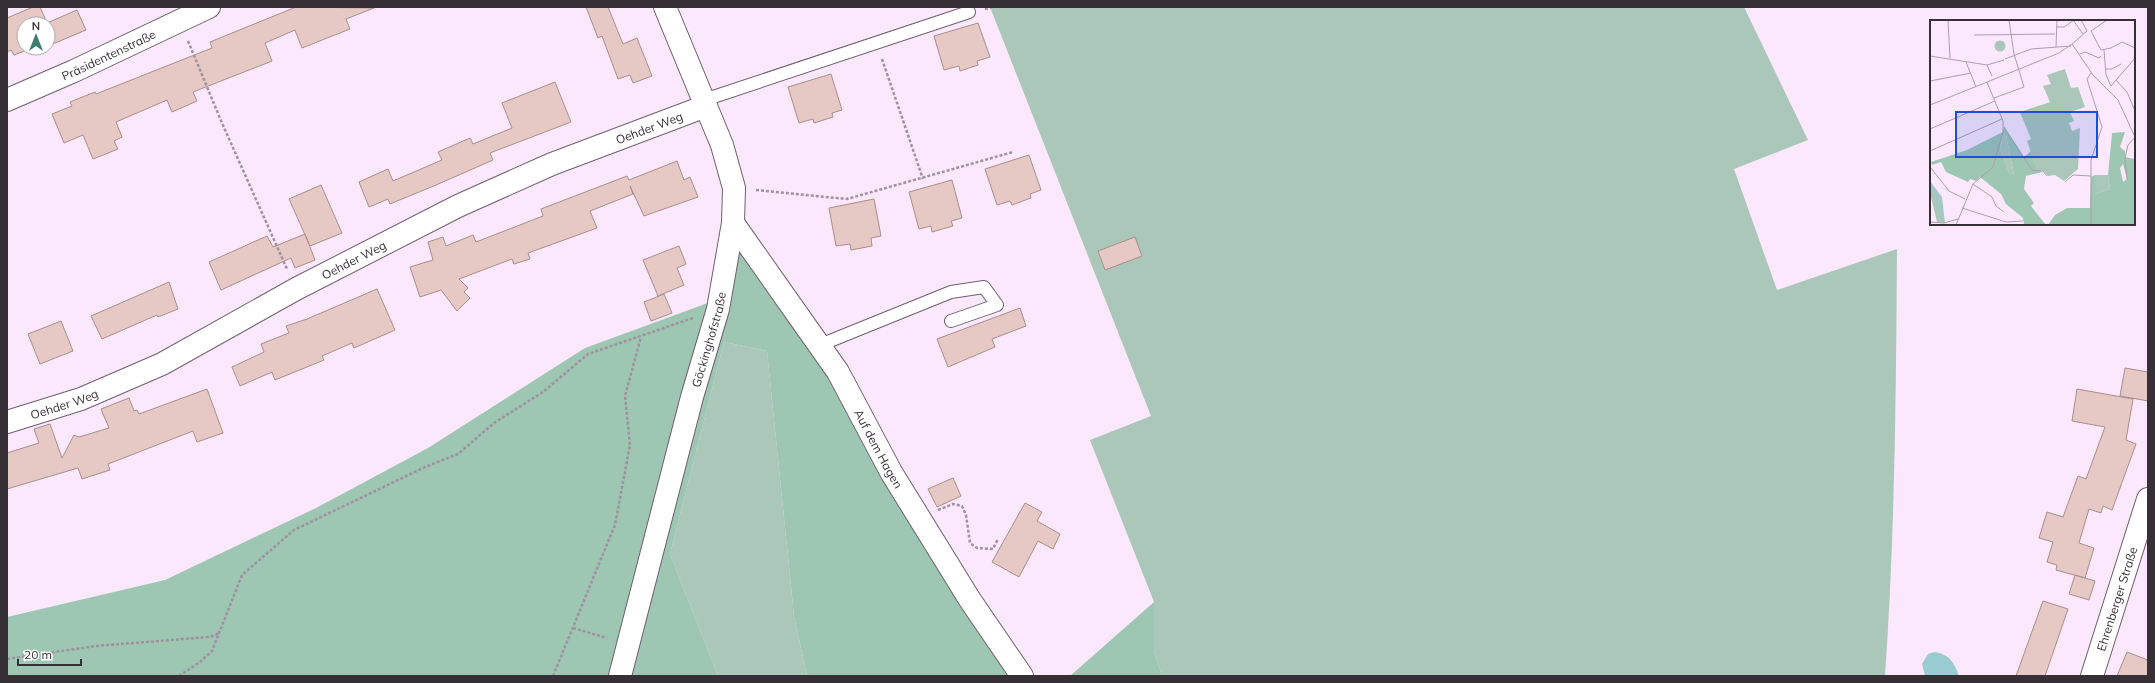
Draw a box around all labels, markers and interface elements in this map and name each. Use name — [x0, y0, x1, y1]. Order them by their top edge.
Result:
north arrow — [16, 16, 56, 56]
text: N — [32, 19, 40, 33]
inset map — [1930, 20, 2135, 225]
street label: Präsidentenstraße — [59, 26, 158, 83]
street label: Oehder Weg — [613, 108, 685, 147]
street label: Oehder Weg — [319, 237, 388, 282]
street label: Göckinghofstraße — [688, 291, 728, 389]
street label: Oehder Weg — [28, 385, 100, 422]
street label: Auf dem Hagen — [851, 406, 906, 491]
street label: Ehrenberger Straße — [2093, 545, 2140, 653]
scale bar — [18, 641, 81, 667]
text: 20 m — [24, 647, 52, 662]

